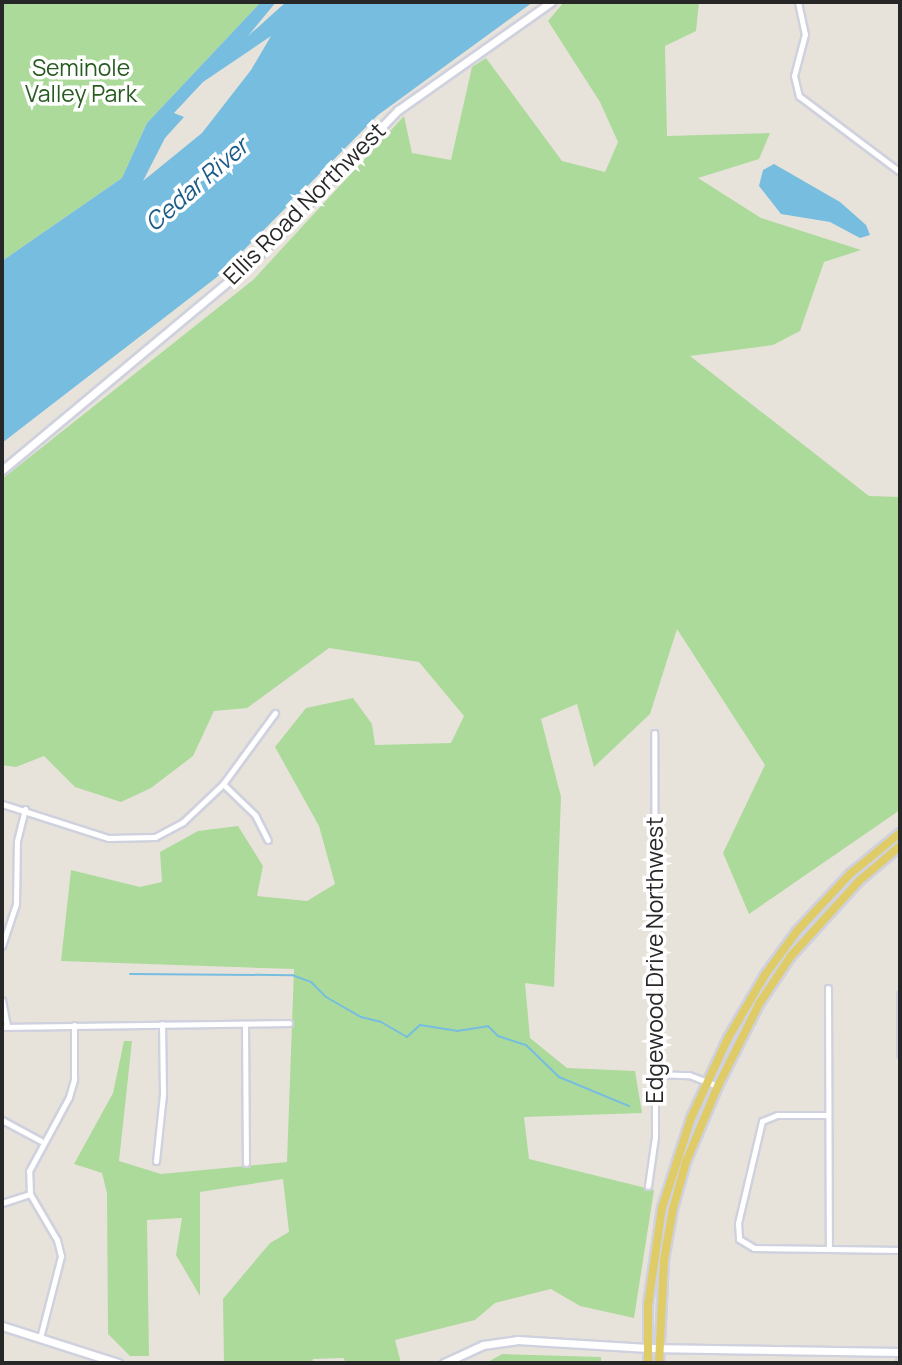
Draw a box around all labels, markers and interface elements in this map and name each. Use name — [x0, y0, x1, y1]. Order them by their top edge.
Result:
park label: Seminole Valley Park — [25, 53, 137, 107]
street label: Ellis Road Northwest — [217, 116, 391, 290]
water label: Cedar River — [139, 131, 253, 237]
street label: Edgewood Drive Northwest — [640, 817, 668, 1103]

